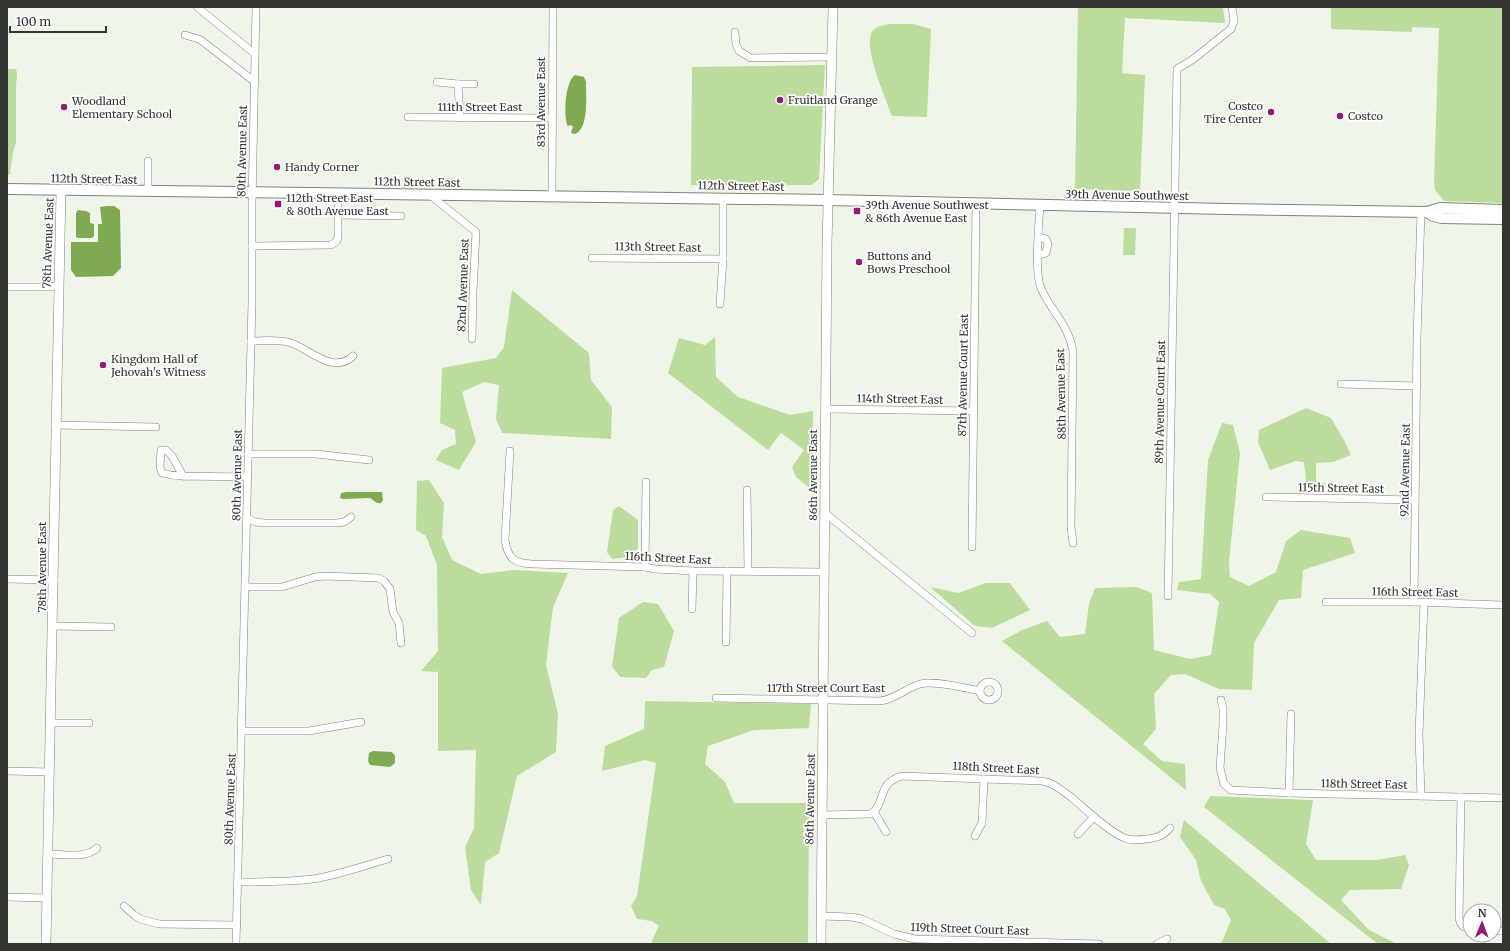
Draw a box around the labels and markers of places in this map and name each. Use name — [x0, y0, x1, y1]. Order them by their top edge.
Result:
place label: Fruitland Grange — [788, 93, 878, 107]
place label: Woodland Elementary School — [71, 94, 173, 121]
marker: Fruitland Grange — [775, 95, 785, 105]
place label: Costco Tire Center — [1204, 99, 1264, 126]
marker: Woodland Elementary School — [59, 102, 69, 112]
marker: Costco Tire Center — [1266, 107, 1276, 117]
place label: Costco — [1348, 109, 1383, 123]
marker: Costco — [1335, 111, 1345, 121]
place label: Handy Corner — [285, 160, 359, 174]
marker: Handy Corner — [272, 162, 282, 172]
place label: 112th Street East & 80th Avenue East — [286, 191, 390, 218]
place label: 39th Avenue Southwest & 86th Avenue East — [865, 198, 990, 225]
marker: 112th Street East & 80th Avenue East — [273, 199, 283, 209]
marker: 39th Avenue Southwest & 86th Avenue East — [852, 206, 862, 216]
place label: Buttons and Bows Preschool — [867, 249, 951, 276]
marker: Buttons and Bows Preschool — [854, 257, 864, 267]
place label: Kingdom Hall of Jehovah's Witness — [110, 352, 206, 379]
marker: Kingdom Hall of Jehovah's Witness — [98, 360, 108, 370]

